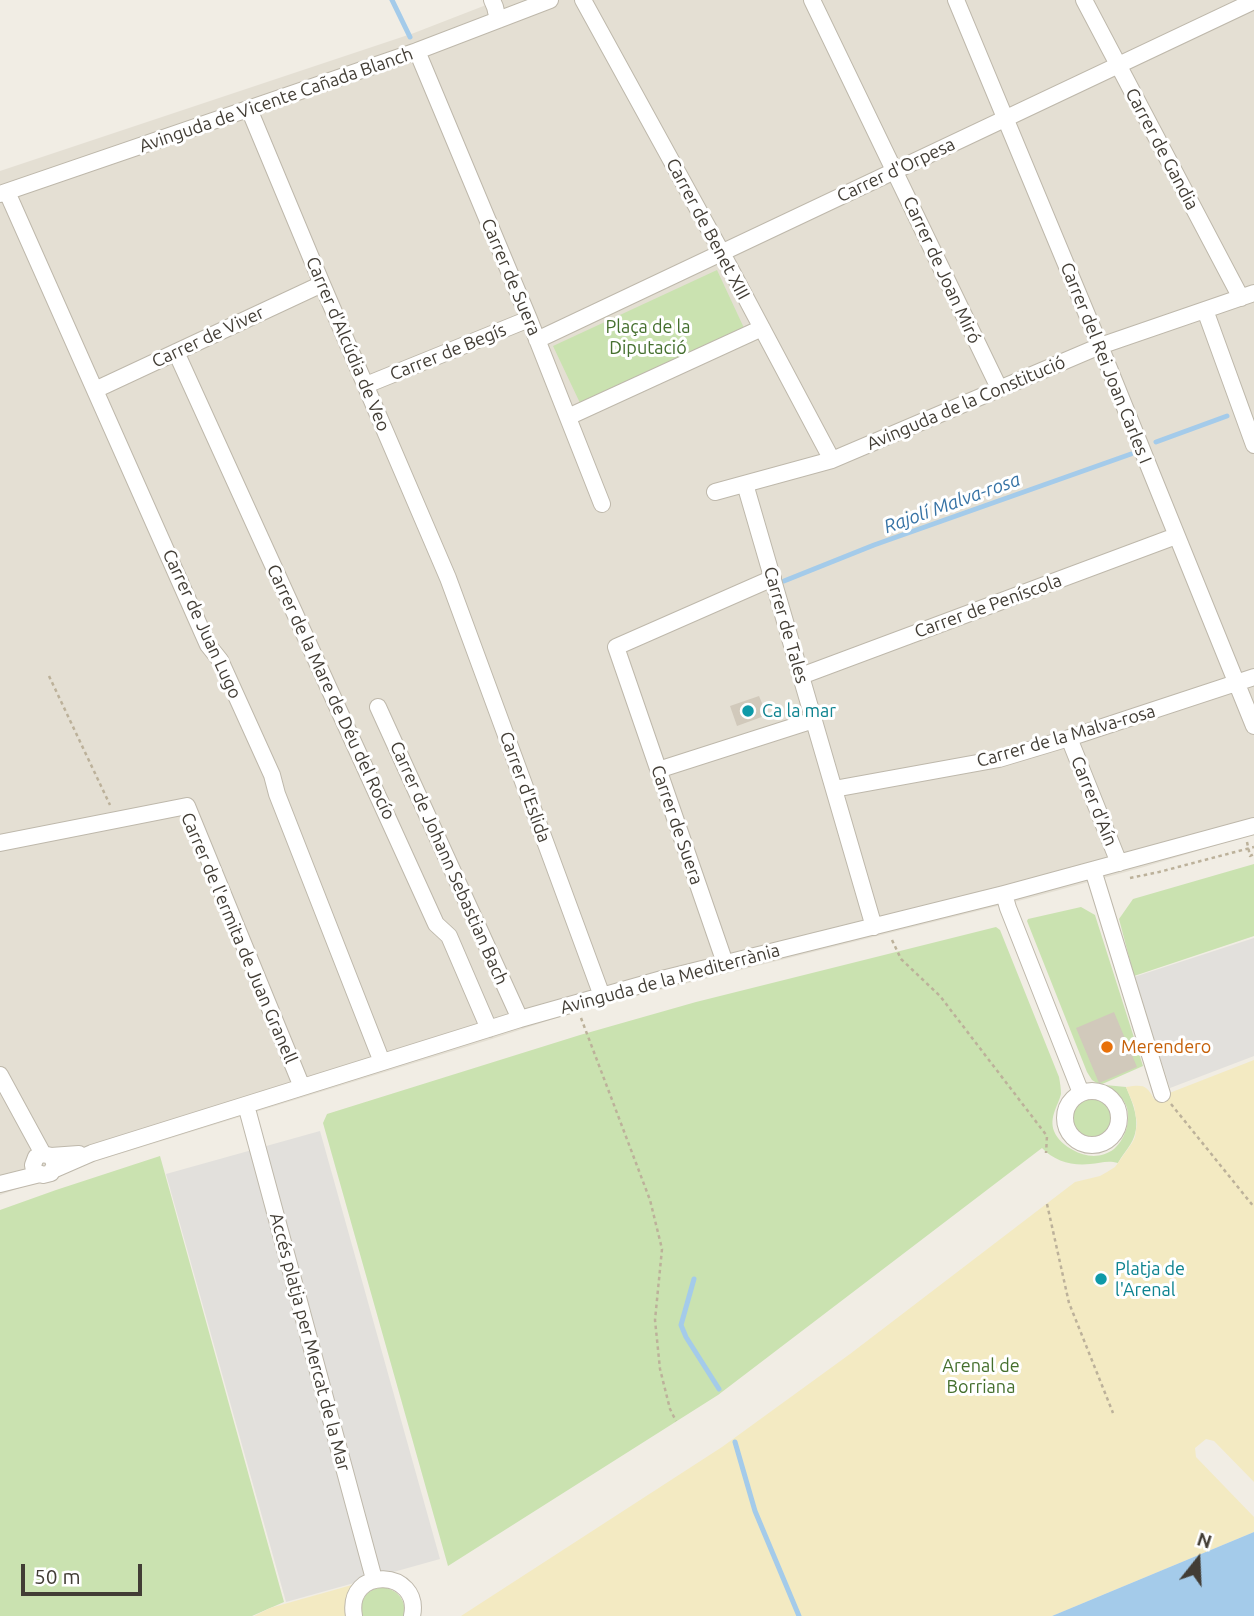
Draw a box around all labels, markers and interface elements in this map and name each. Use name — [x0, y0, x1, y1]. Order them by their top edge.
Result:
street label: Avinguda de Vicente Cañada Blanch — [136, 43, 416, 157]
street label: Carrer de Gandia — [1121, 84, 1203, 214]
street label: Carrer d'Orpesa — [834, 133, 958, 207]
street label: Carrer de Benet XIII — [662, 155, 754, 303]
street label: Carrer de Joan Miró — [898, 193, 986, 347]
street label: Carrer de Suera — [477, 215, 545, 339]
street label: Carrer d'Alcúdia de Veo — [301, 253, 395, 435]
street label: Carrer del Rei Joan Carles I — [1056, 259, 1156, 467]
street label: Carrer de Viver — [148, 302, 268, 372]
park label: Plaça de la Diputació — [605, 316, 691, 358]
street label: Carrer de Begís — [387, 319, 509, 385]
street label: Avinguda de la Constitució — [863, 351, 1069, 455]
water label: Rajolí Malva-rosa — [881, 468, 1023, 538]
street label: Carrer de Juan Lugo — [158, 546, 246, 702]
street label: Carrer de la Mare de Déu del Rocío — [262, 561, 400, 823]
street label: Carrer de Tales — [759, 564, 813, 686]
street label: Carrer de Peníscola — [911, 569, 1065, 643]
place label: Ca la mar — [762, 700, 836, 722]
street label: Carrer de la Malva-rosa — [974, 700, 1158, 772]
marker: Ca la mar — [740, 703, 756, 719]
street label: Carrer d'Eslida — [495, 729, 555, 845]
street label: Carrer de Johann Sebastian Bach — [385, 738, 513, 988]
street label: Carrer d'Aín — [1066, 753, 1122, 849]
street label: Carrer de Suera — [646, 762, 708, 888]
street label: Carrer de l'ermita de Juan Granell — [176, 809, 302, 1067]
street label: Avinguda de la Mediterrània — [558, 939, 782, 1019]
place label: Merendero — [1121, 1036, 1211, 1058]
marker: Merendero — [1099, 1039, 1115, 1055]
street label: Accés platja per Mercat de la Mar — [265, 1210, 355, 1474]
place label: Platja de l'Arenal — [1115, 1258, 1185, 1300]
marker: Platja de l'Arenal — [1093, 1271, 1109, 1287]
park label: Arenal de Borriana — [942, 1355, 1020, 1398]
north arrow — [1163, 1525, 1233, 1595]
text: N — [1194, 1527, 1215, 1553]
scale bar — [24, 1550, 145, 1594]
text: 50 m — [34, 1564, 81, 1588]

